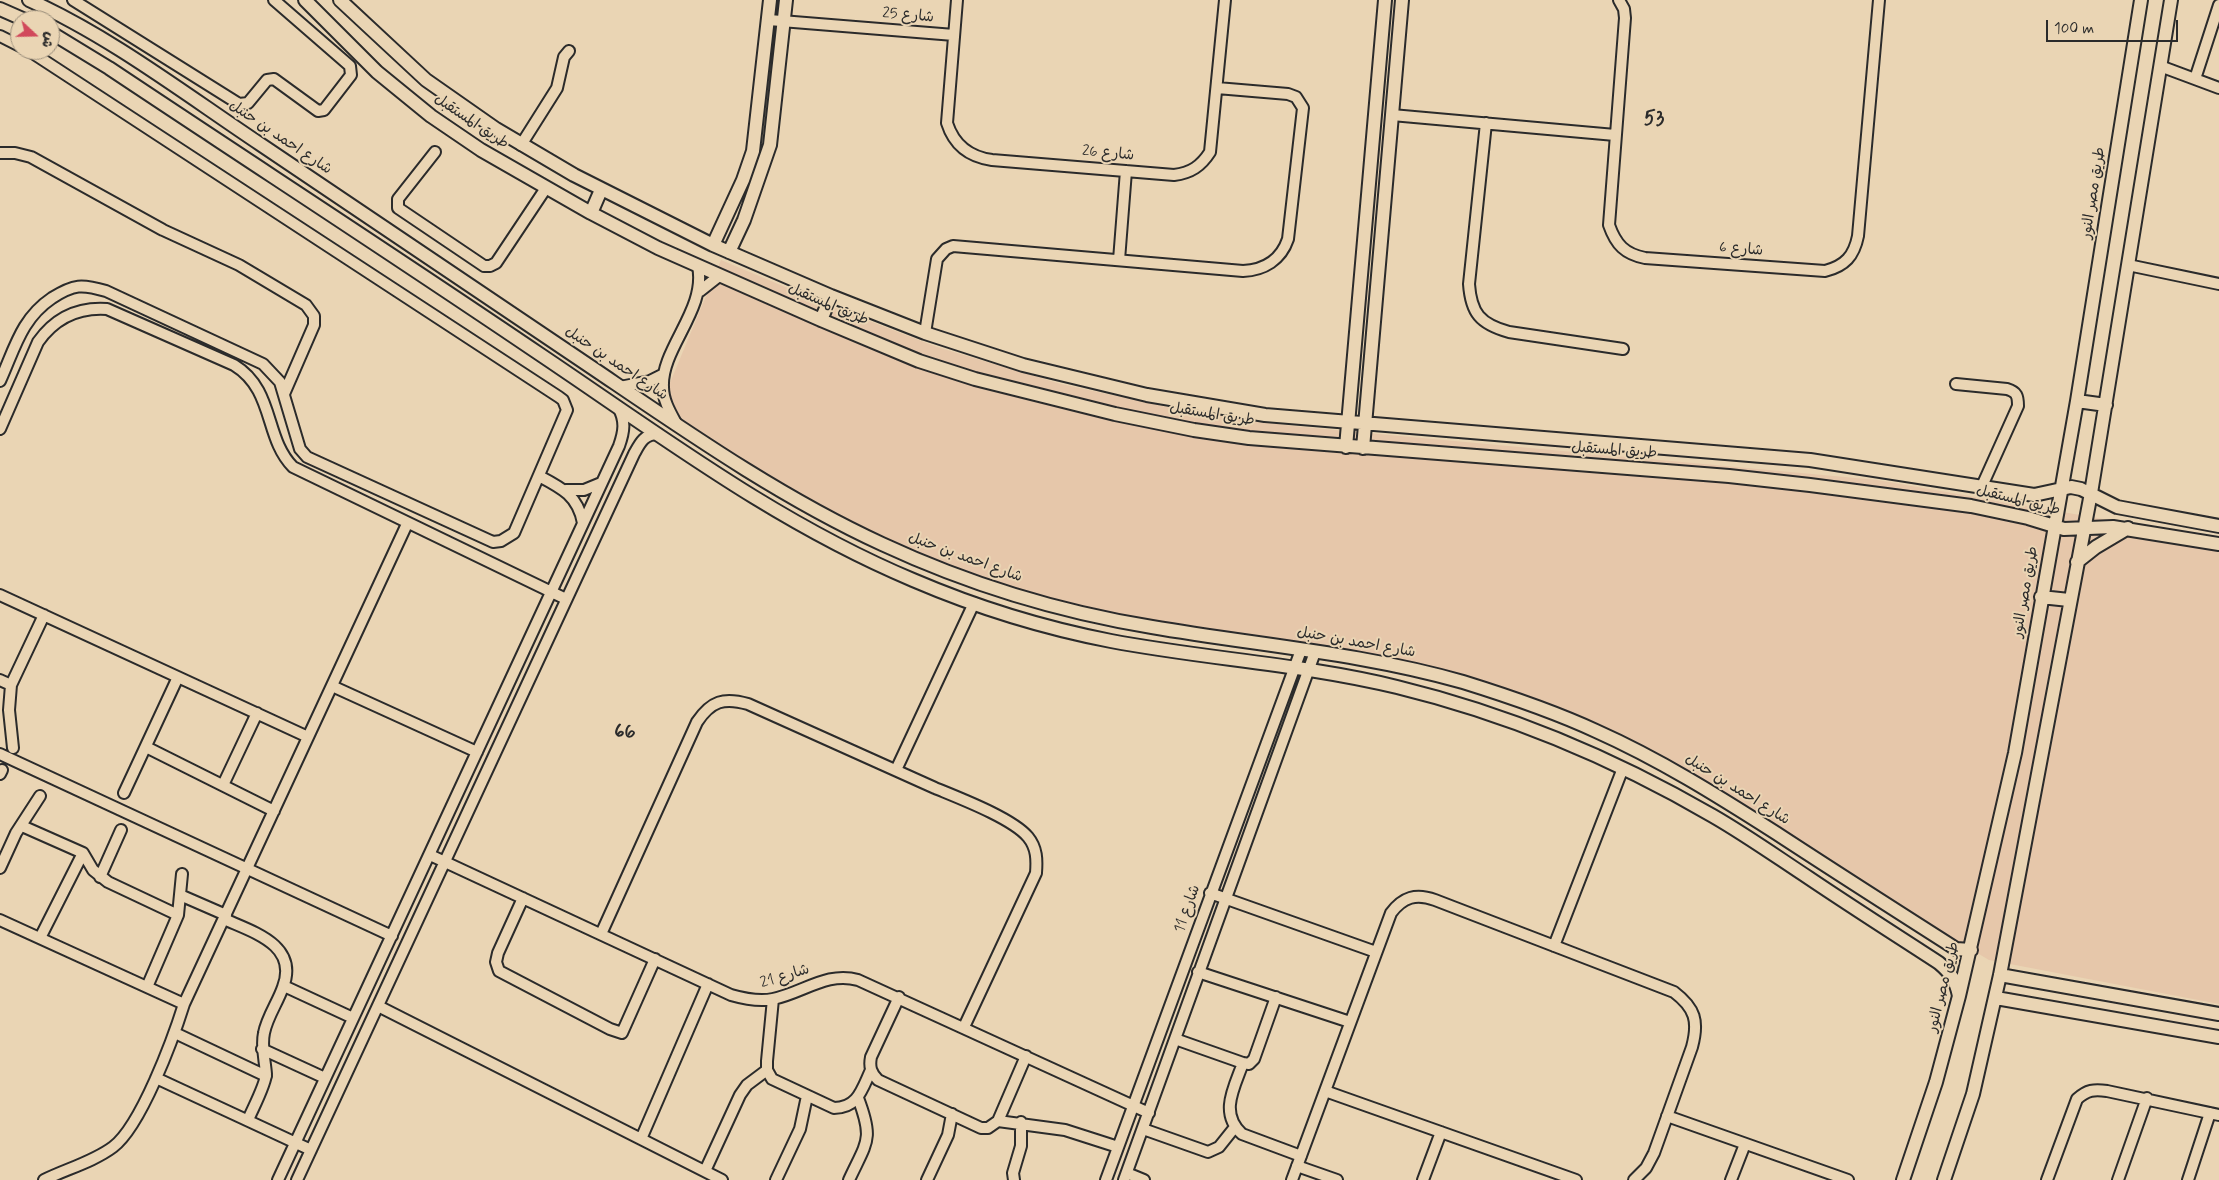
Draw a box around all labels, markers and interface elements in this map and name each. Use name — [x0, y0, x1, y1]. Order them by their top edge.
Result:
street label: شارع 25 — [881, 5, 935, 27]
north arrow — [10, 10, 60, 60]
scale bar — [2049, 10, 2182, 42]
text: 100 m — [2054, 19, 2094, 39]
text: ش — [37, 30, 59, 50]
street label: طريق المستقبل — [430, 90, 512, 154]
street label: شارع احمد بن حنبل — [225, 97, 335, 179]
district label: 53 — [1644, 108, 1664, 132]
street label: شارع 26 — [1081, 143, 1135, 165]
street label: طريق مصر النور — [2078, 146, 2110, 240]
street label: شارع 6 — [1718, 239, 1764, 261]
street label: طريق المستقبل — [785, 280, 871, 330]
street label: شارع احمد بن حنبل — [561, 323, 671, 405]
street label: طريق المستقبل — [1168, 399, 1256, 431]
street label: طريق المستقبل — [1570, 439, 1658, 463]
street label: طريق المستقبل — [1974, 482, 2062, 520]
street label: شارع احمد بن حنبل — [905, 529, 1025, 587]
street label: طريق مصر النور — [2009, 545, 2043, 639]
street label: شارع احمد بن حنبل — [1295, 624, 1417, 662]
district label: 66 — [614, 721, 636, 745]
street label: شارع احمد بن حنبل — [1681, 750, 1793, 830]
street label: شارع 11 — [1171, 883, 1205, 935]
street label: طريق مصر النور — [1924, 940, 1964, 1034]
street label: شارع 21 — [758, 961, 812, 993]

